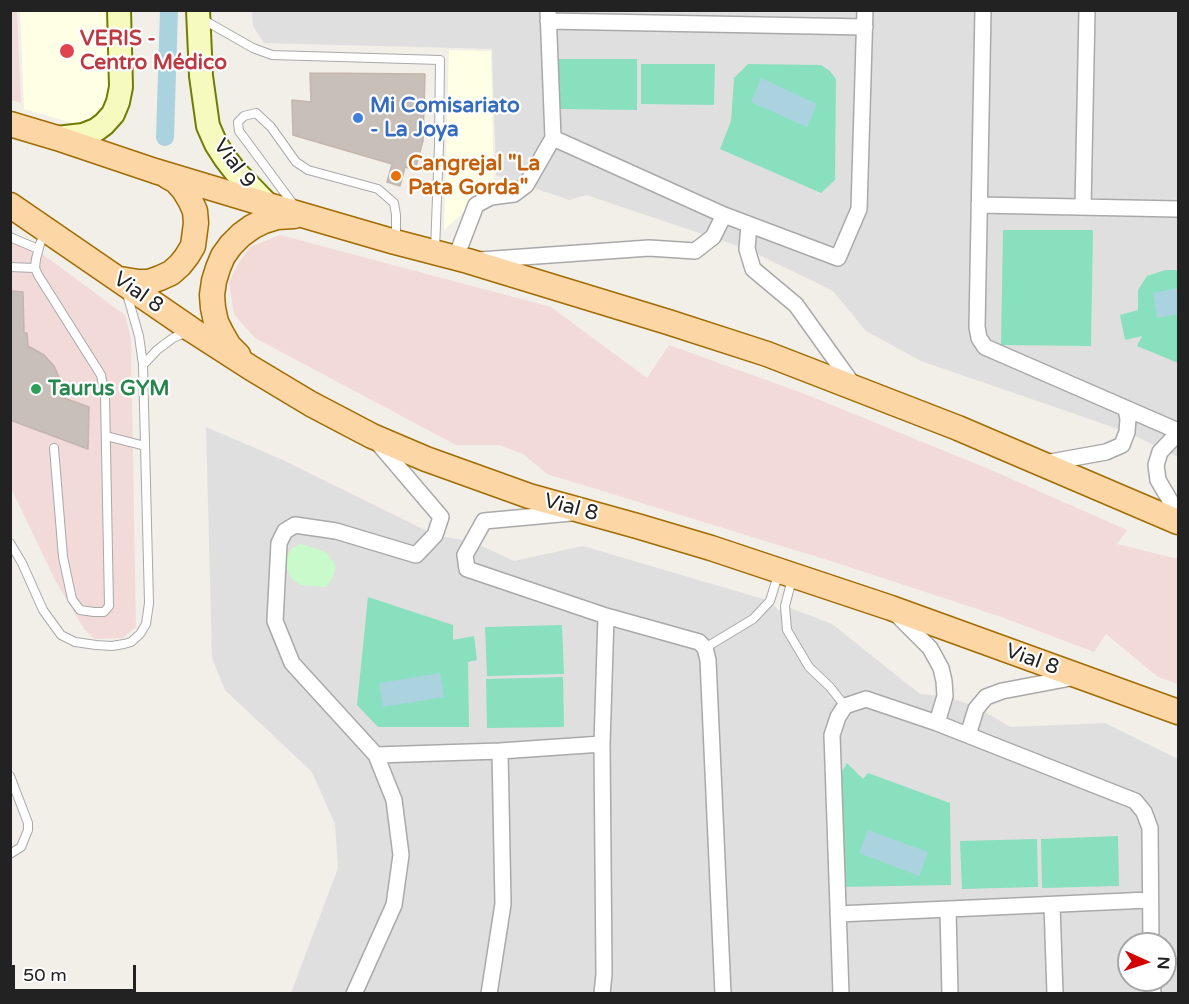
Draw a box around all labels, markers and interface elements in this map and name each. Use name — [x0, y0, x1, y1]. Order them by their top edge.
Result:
place label: VERIS - Centro Médico — [80, 26, 227, 76]
marker: VERIS - Centro Médico — [58, 42, 76, 60]
place label: Mi Comisariato - La Joya — [370, 93, 520, 143]
marker: Mi Comisariato - La Joya — [351, 111, 365, 125]
street label: Vial 9 — [207, 134, 261, 194]
place label: Cangrejal "La Pata Gorda" — [408, 151, 540, 201]
marker: Cangrejal "La Pata Gorda" — [389, 169, 403, 183]
street label: Vial 8 — [108, 267, 168, 319]
place label: Taurus GYM — [48, 376, 170, 402]
marker: Taurus GYM — [29, 382, 43, 396]
street label: Vial 8 — [541, 489, 601, 527]
street label: Vial 8 — [1002, 639, 1062, 681]
north arrow — [1117, 932, 1177, 992]
scale bar — [15, 953, 140, 991]
text: N — [1153, 956, 1173, 970]
text: 50 m — [23, 964, 67, 986]

